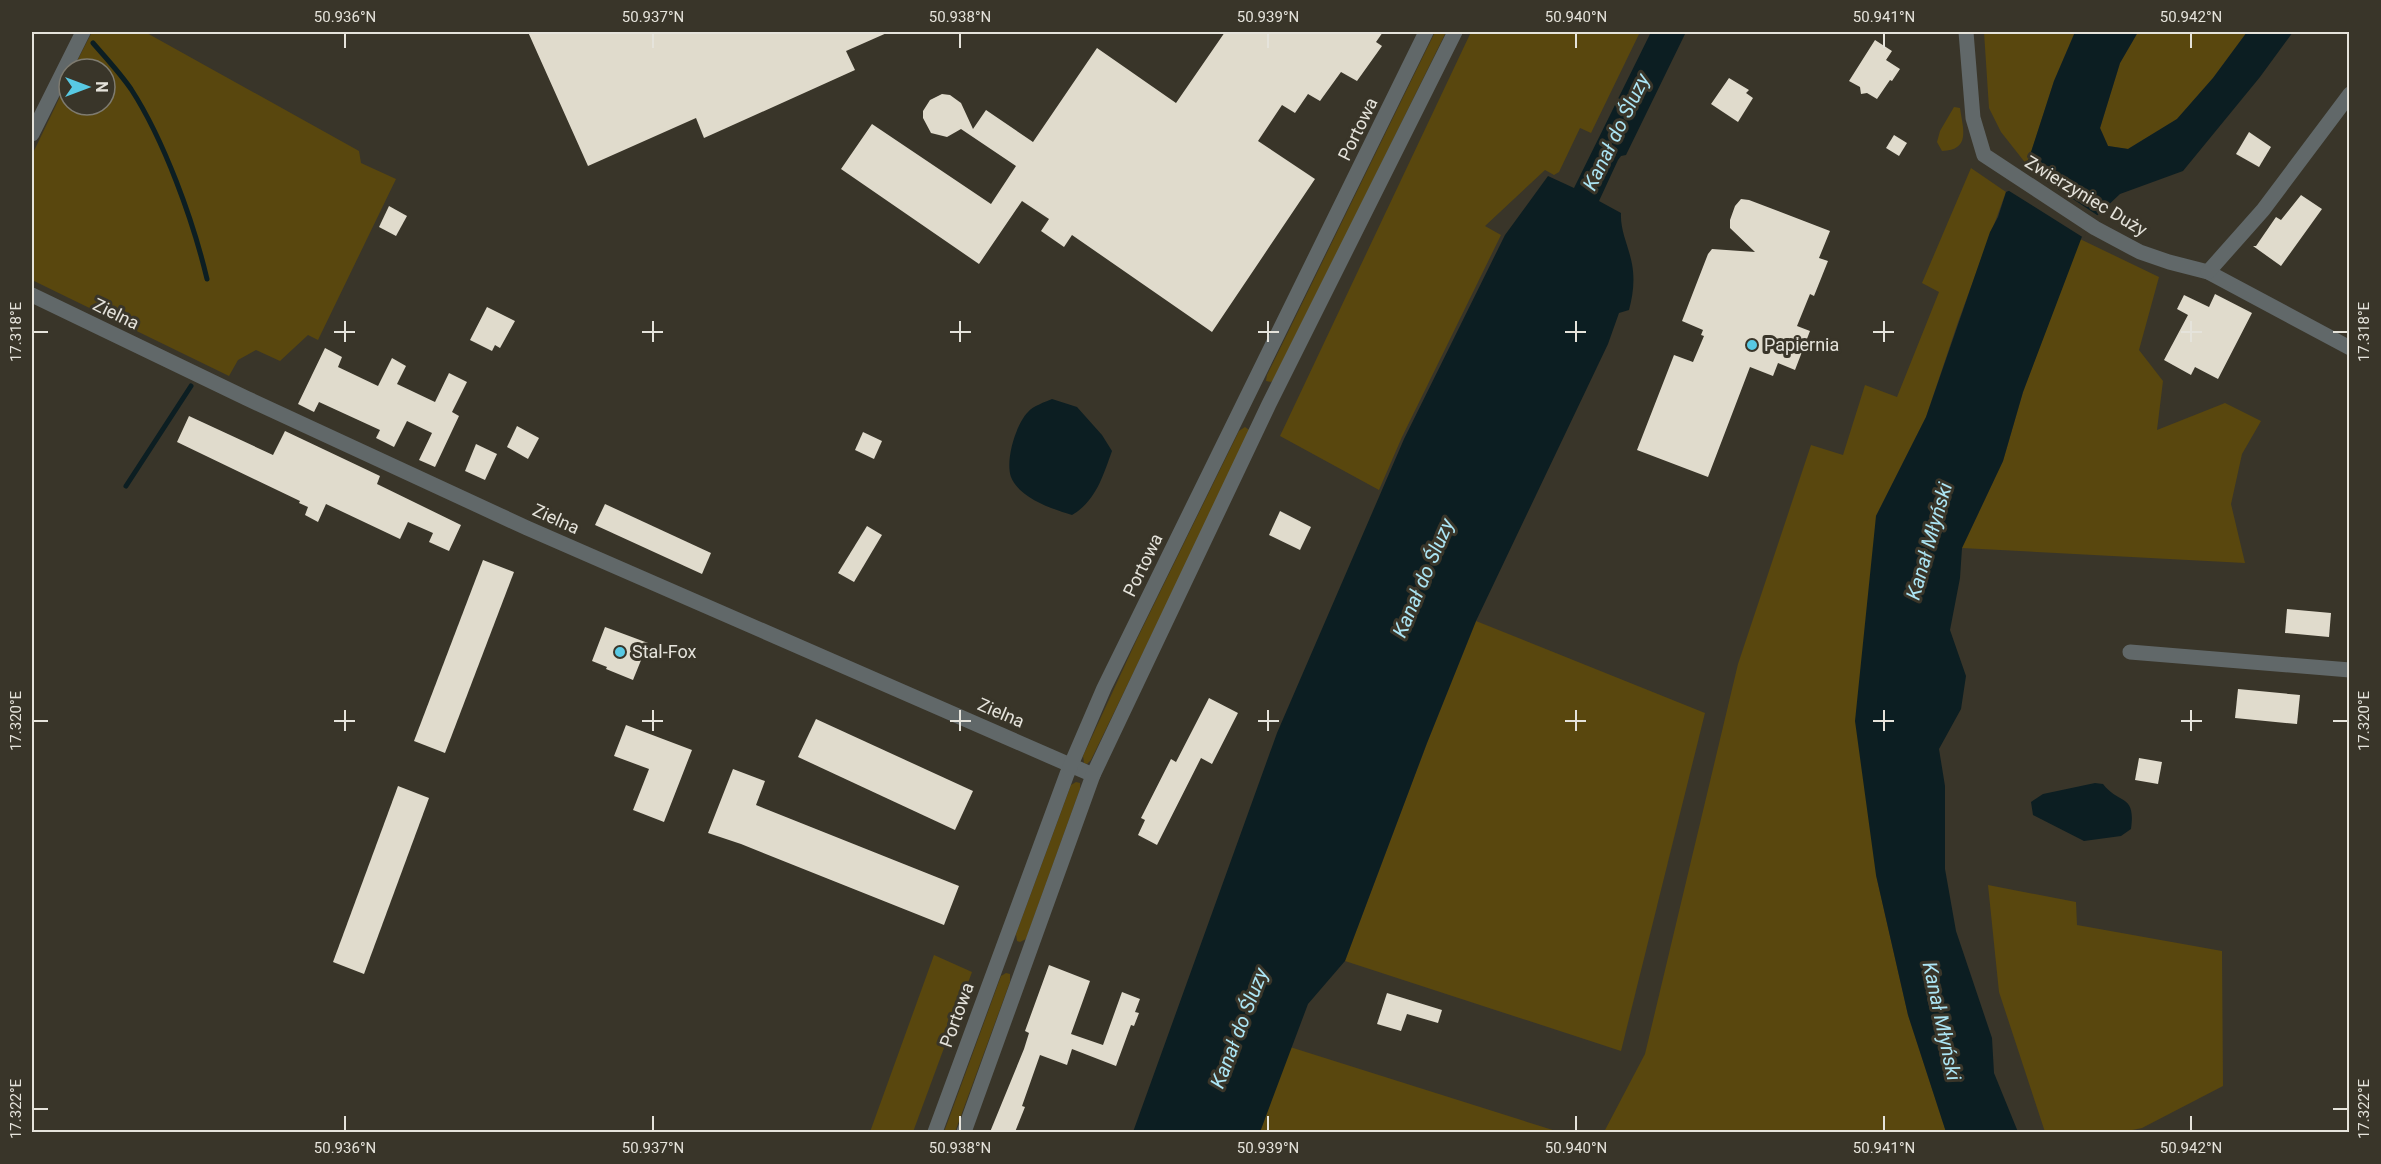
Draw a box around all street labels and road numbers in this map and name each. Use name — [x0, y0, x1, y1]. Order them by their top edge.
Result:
street label: Portowa — [1333, 94, 1382, 164]
street label: Zwierzyniec Duży — [2021, 151, 2151, 240]
street label: Zielna — [90, 293, 143, 334]
street label: Zielna — [530, 499, 583, 538]
street label: Portowa — [1118, 530, 1167, 600]
street label: Zielna — [975, 693, 1028, 732]
street label: Portowa — [935, 980, 978, 1050]

